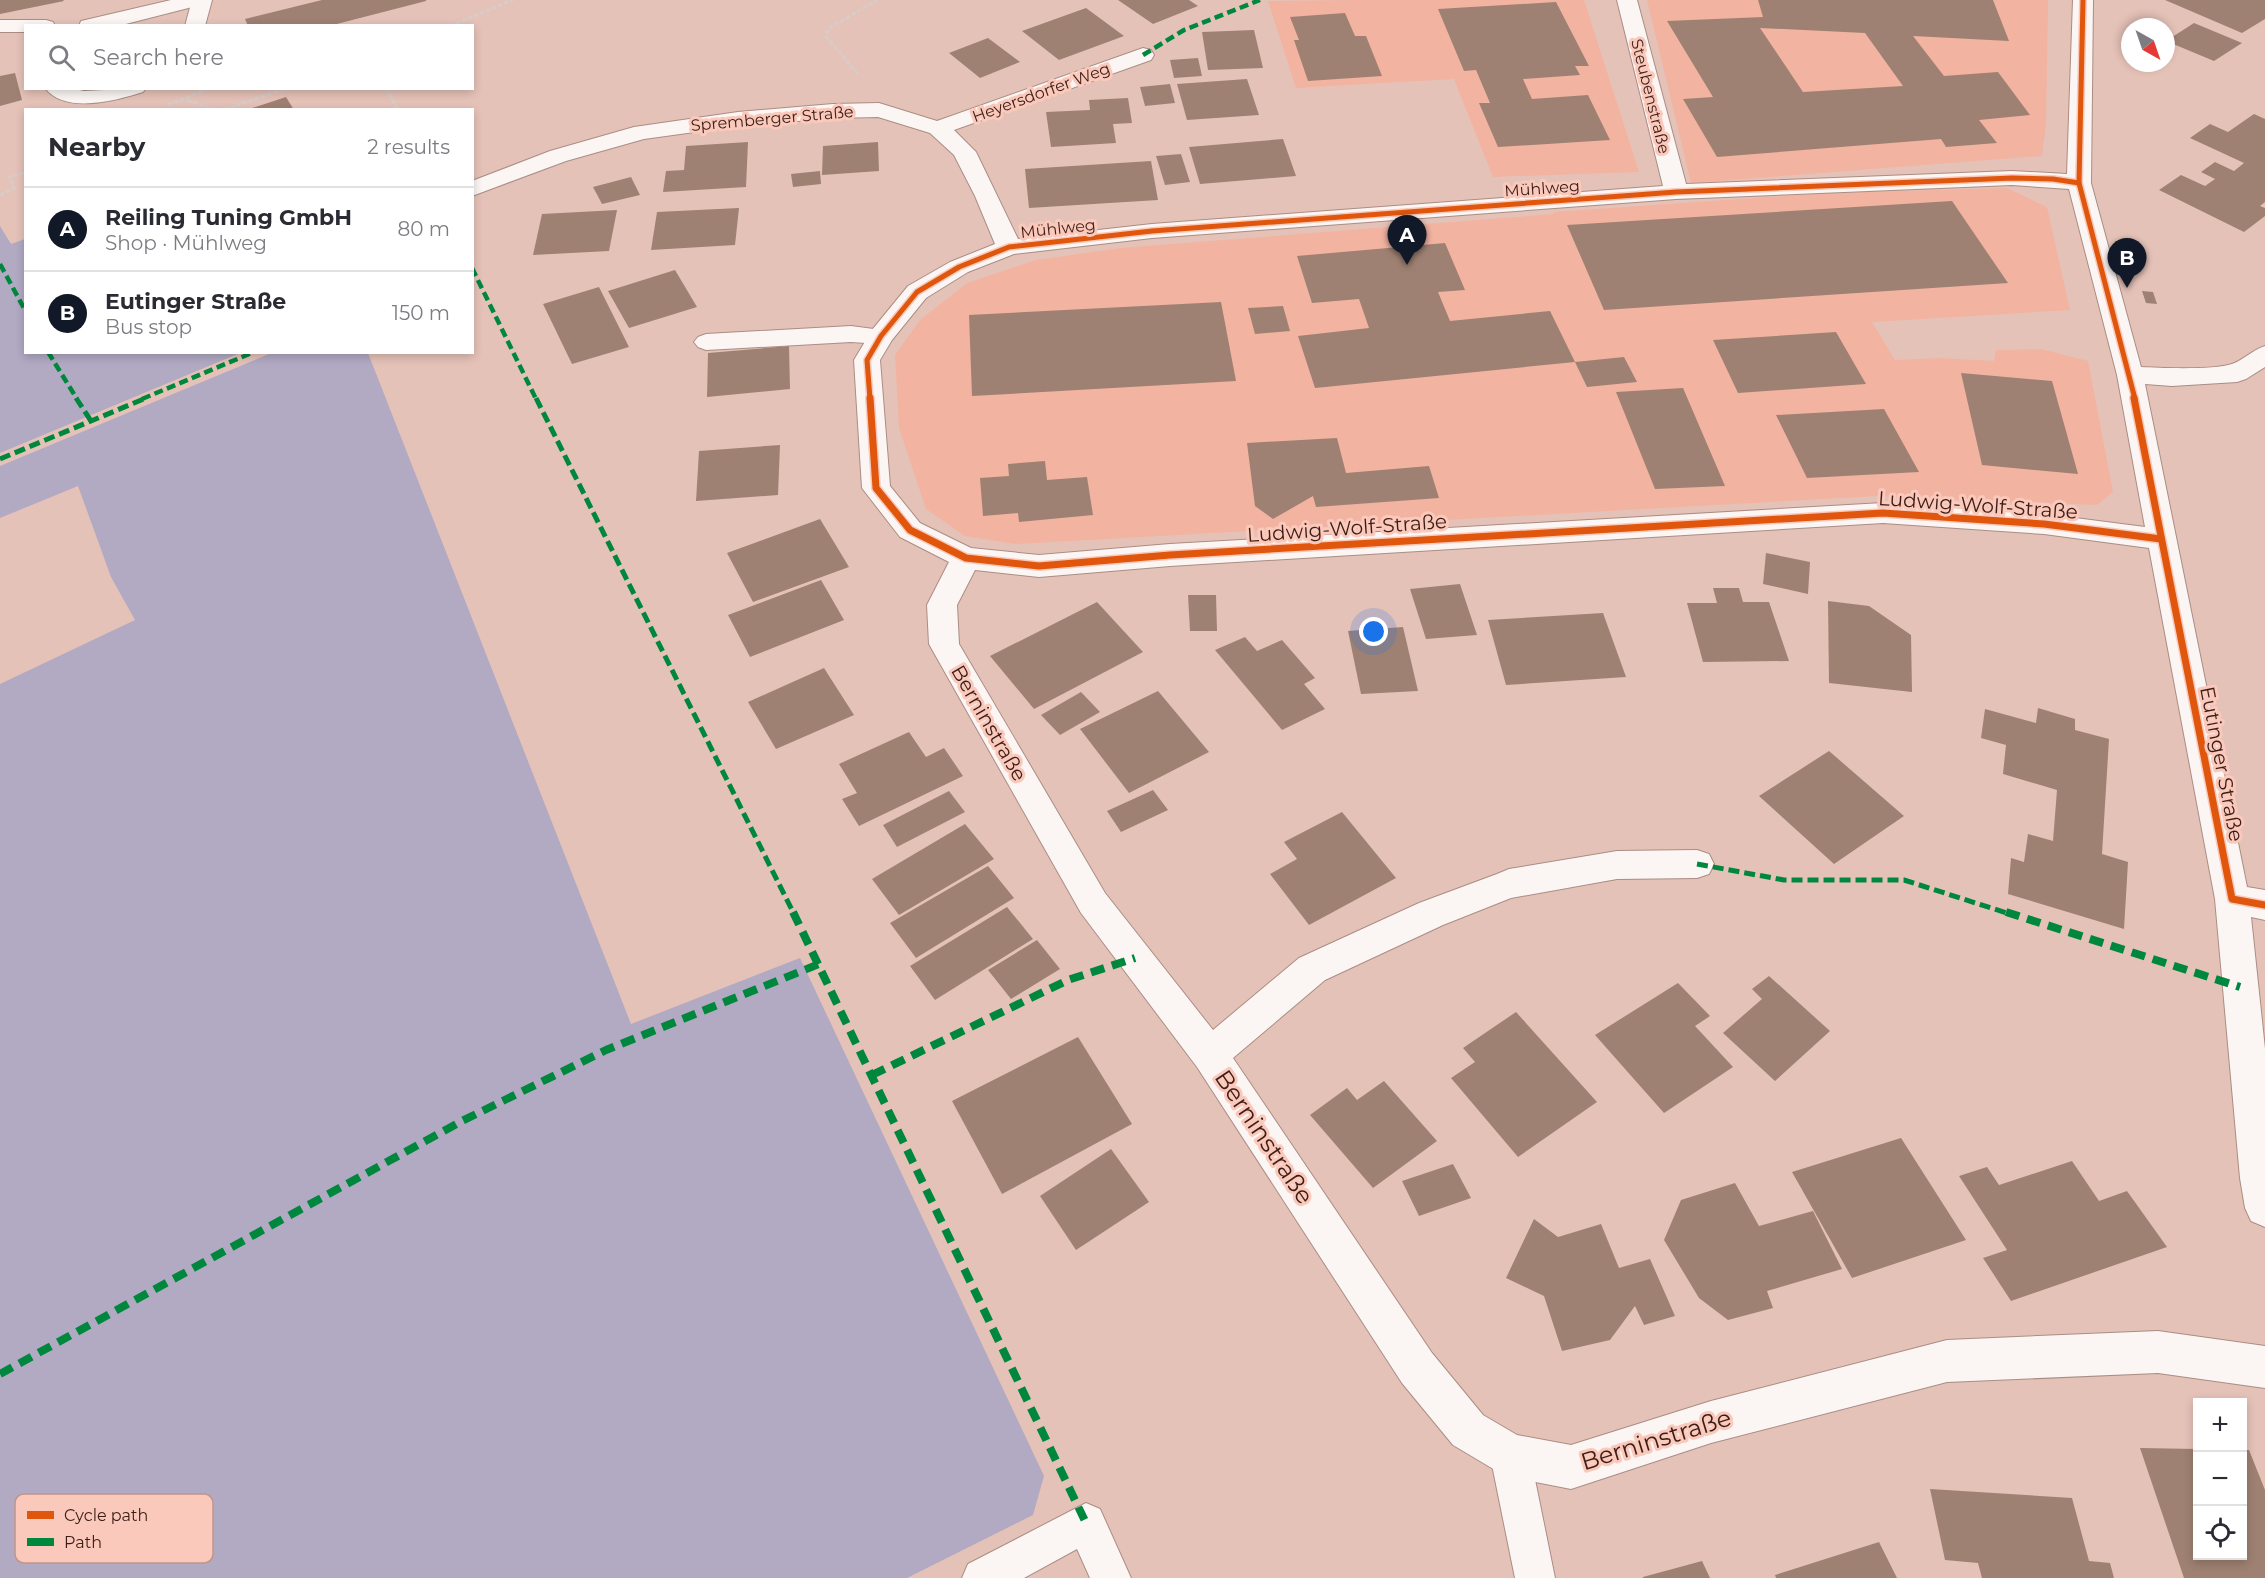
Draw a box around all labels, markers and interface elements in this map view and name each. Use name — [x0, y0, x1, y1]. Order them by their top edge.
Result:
north arrow — [2121, 18, 2175, 72]
search box — [24, 24, 474, 90]
street label: Steubenstraße — [1627, 37, 1674, 155]
icon: search — [45, 41, 78, 74]
text: Search here — [93, 44, 224, 71]
street label: Heyersdorfer Weg — [970, 59, 1113, 126]
street label: Spremberger Straße — [690, 102, 854, 135]
text: Nearby — [48, 131, 145, 163]
text: 2 results — [367, 135, 450, 159]
street label: Mühlweg — [1504, 176, 1580, 201]
text: Reiling Tuning GmbH — [105, 204, 352, 231]
street label: Mühlweg — [1019, 215, 1097, 242]
pin: A — [1388, 216, 1426, 265]
text: A — [60, 217, 75, 241]
text: 80 m — [398, 217, 450, 241]
text: Shop · Mühlweg — [105, 231, 267, 255]
pin: B — [2108, 238, 2146, 288]
text: Eutinger Straße — [105, 288, 286, 315]
text: B — [60, 301, 75, 325]
text: 150 m — [392, 301, 450, 325]
text: Bus stop — [105, 315, 192, 339]
street label: Ludwig-Wolf-Straße — [1877, 486, 2079, 524]
street label: Ludwig-Wolf-Straße — [1246, 509, 1448, 547]
your location — [1359, 617, 1388, 646]
street label: Berninstraße — [946, 661, 1032, 785]
street label: Eutinger Straße — [2195, 684, 2249, 844]
street label: Berninstraße — [1209, 1064, 1320, 1209]
map controls — [2193, 1398, 2247, 1560]
button: + — [2193, 1398, 2247, 1452]
street label: Berninstraße — [1577, 1403, 1735, 1476]
button: − — [2193, 1452, 2247, 1506]
legend — [15, 1494, 213, 1563]
text: Cycle path — [64, 1506, 148, 1525]
button: locate — [2193, 1506, 2247, 1560]
text: Path — [64, 1533, 102, 1552]

